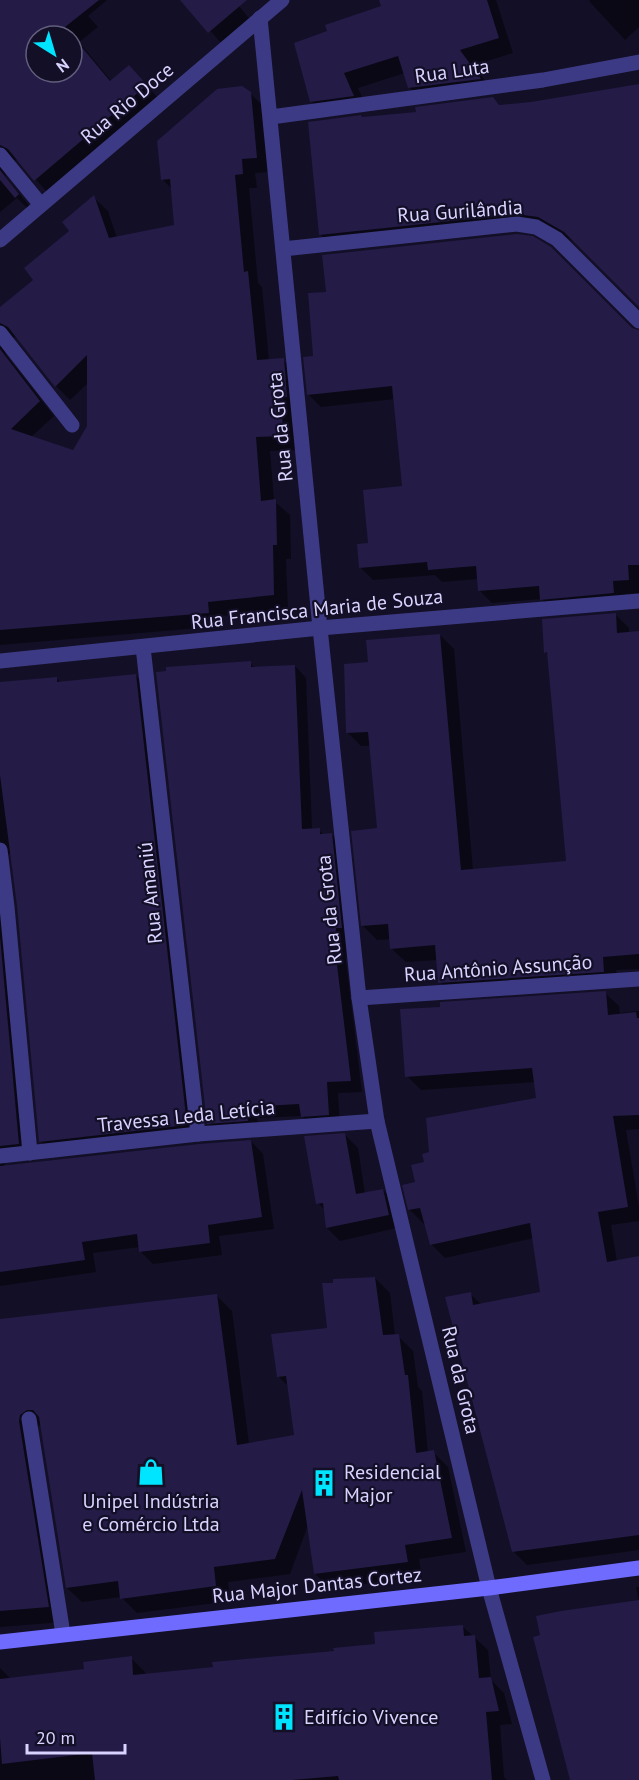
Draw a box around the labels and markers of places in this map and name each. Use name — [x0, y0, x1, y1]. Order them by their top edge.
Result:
shop icon: Unipel Indústria e Comércio Ltda — [136, 1457, 166, 1487]
place label: Residencial Major — [344, 1459, 441, 1508]
building icon: Residencial Major — [309, 1468, 339, 1498]
place label: Unipel Indústria e Comércio Ltda — [82, 1488, 220, 1537]
building icon: Edifício Vivence — [269, 1702, 299, 1732]
place label: Edifício Vivence — [304, 1704, 438, 1730]

